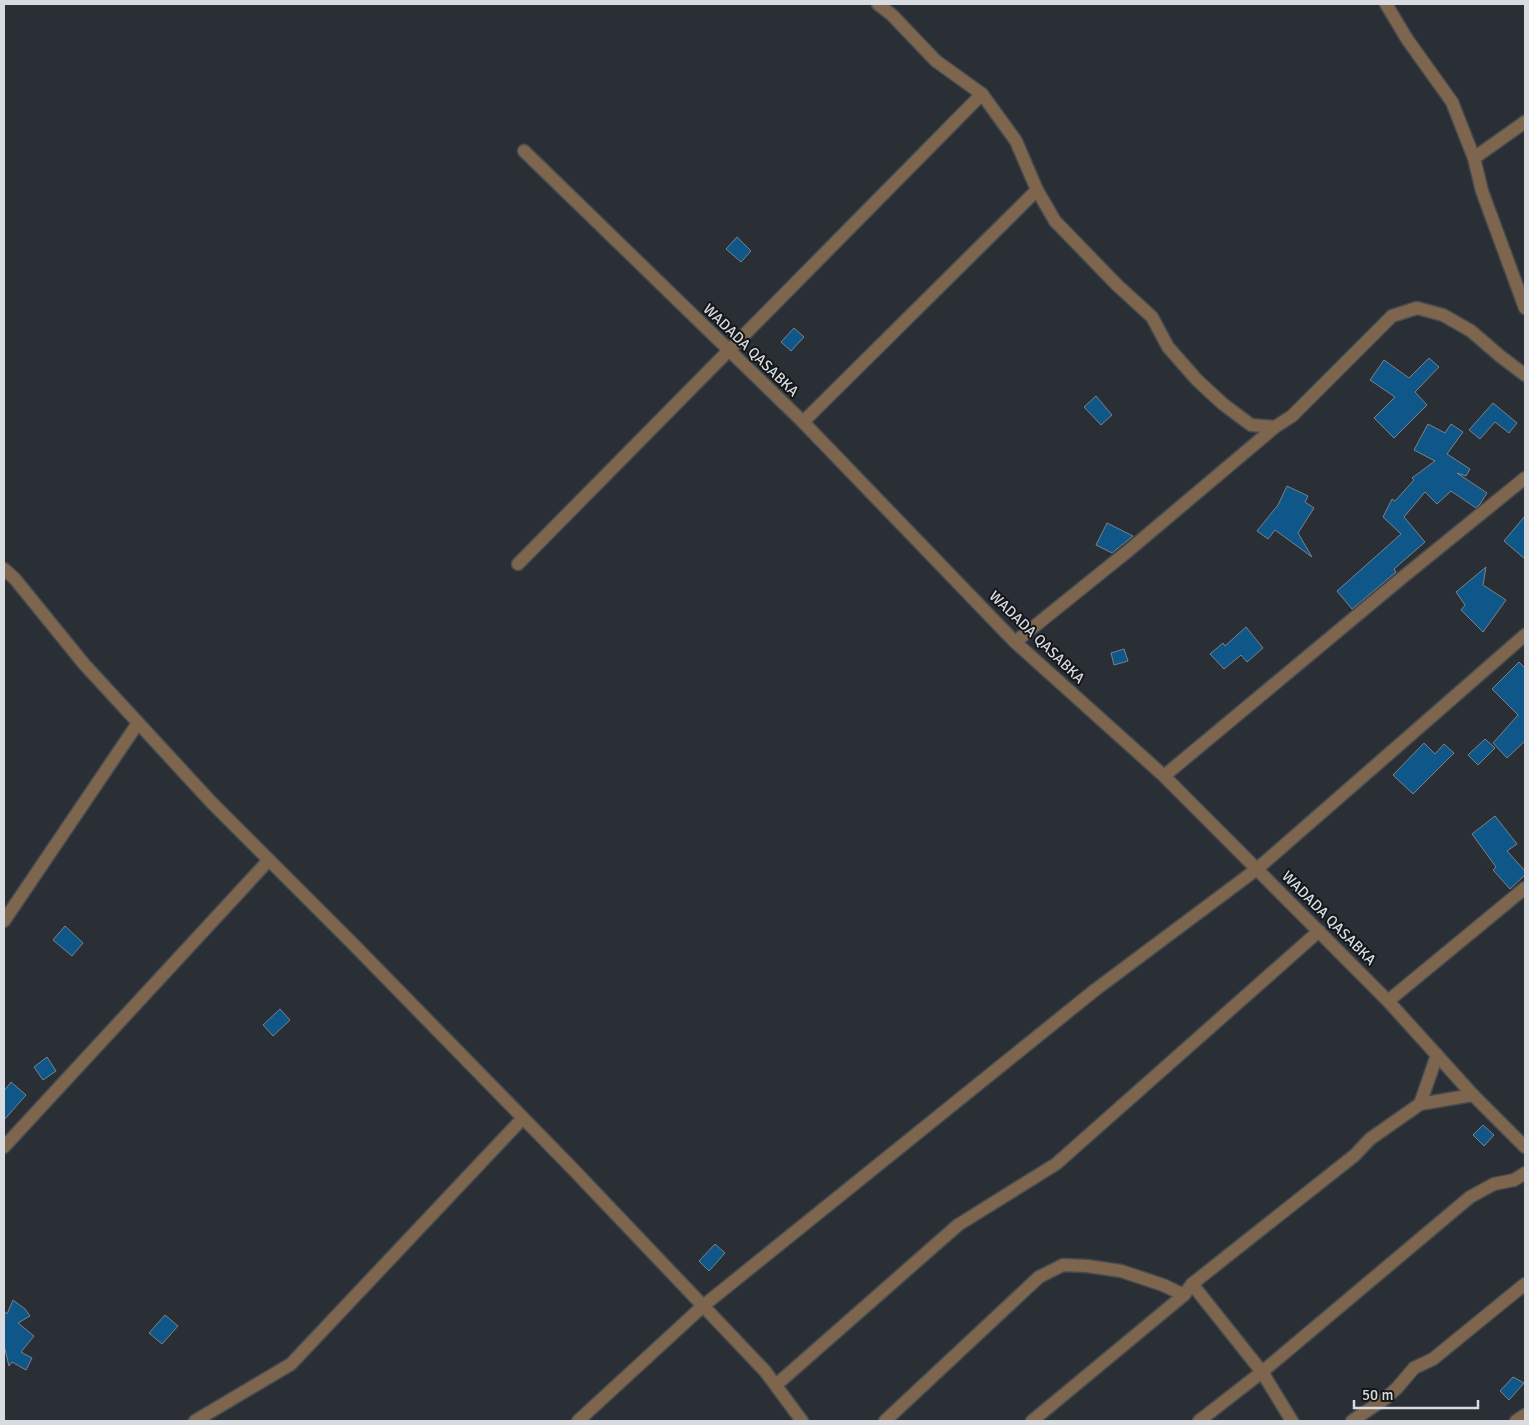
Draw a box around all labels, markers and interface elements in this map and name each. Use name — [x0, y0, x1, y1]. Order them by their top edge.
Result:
street label: WADADA QASABKA — [700, 300, 802, 400]
street label: WADADA QASABKA — [986, 587, 1088, 687]
street label: WADADA QASABKA — [1278, 867, 1380, 969]
scale bar — [1354, 1378, 1478, 1410]
text: 50 m — [1362, 1386, 1393, 1404]

